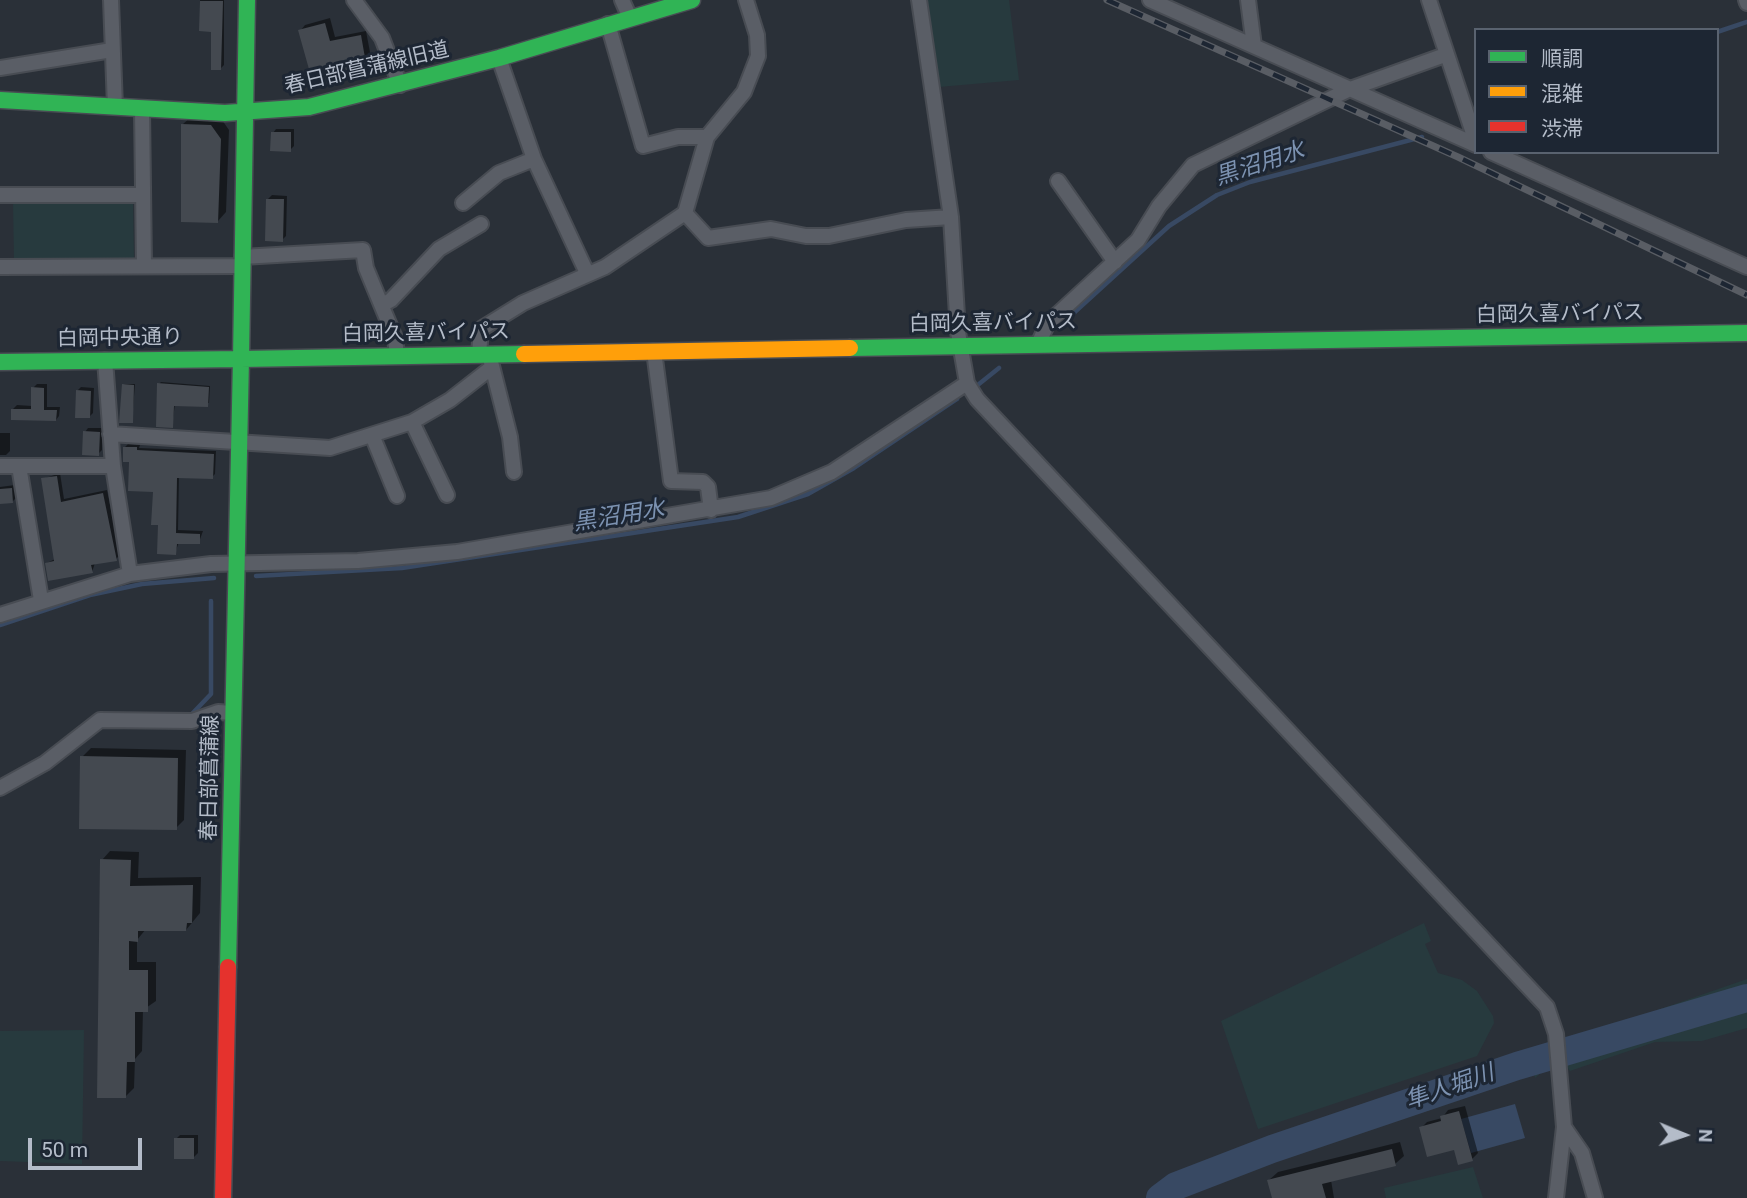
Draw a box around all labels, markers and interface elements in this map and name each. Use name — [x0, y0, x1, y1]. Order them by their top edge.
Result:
legend — [1474, 28, 1719, 154]
street label: 春日部菖蒲線旧道 — [282, 38, 452, 100]
text: 順調 — [1541, 47, 1583, 71]
text: 混雑 — [1541, 82, 1583, 106]
text: 渋滞 — [1541, 117, 1583, 141]
water label: 黒沼用水 — [1212, 138, 1308, 192]
street label: 白岡久喜バイパス — [1476, 301, 1644, 329]
street label: 白岡久喜バイパス — [909, 310, 1077, 338]
street label: 白岡久喜バイパス — [342, 320, 510, 348]
street label: 白岡中央通り — [57, 325, 183, 353]
water label: 黒沼用水 — [571, 496, 667, 538]
street label: 春日部菖蒲線 — [197, 715, 225, 841]
water label: 隼人堀川 — [1402, 1060, 1498, 1116]
north arrow — [1649, 1100, 1719, 1170]
scale bar — [32, 1124, 145, 1168]
text: N — [1694, 1129, 1717, 1143]
text: 50 m — [41, 1138, 88, 1162]

